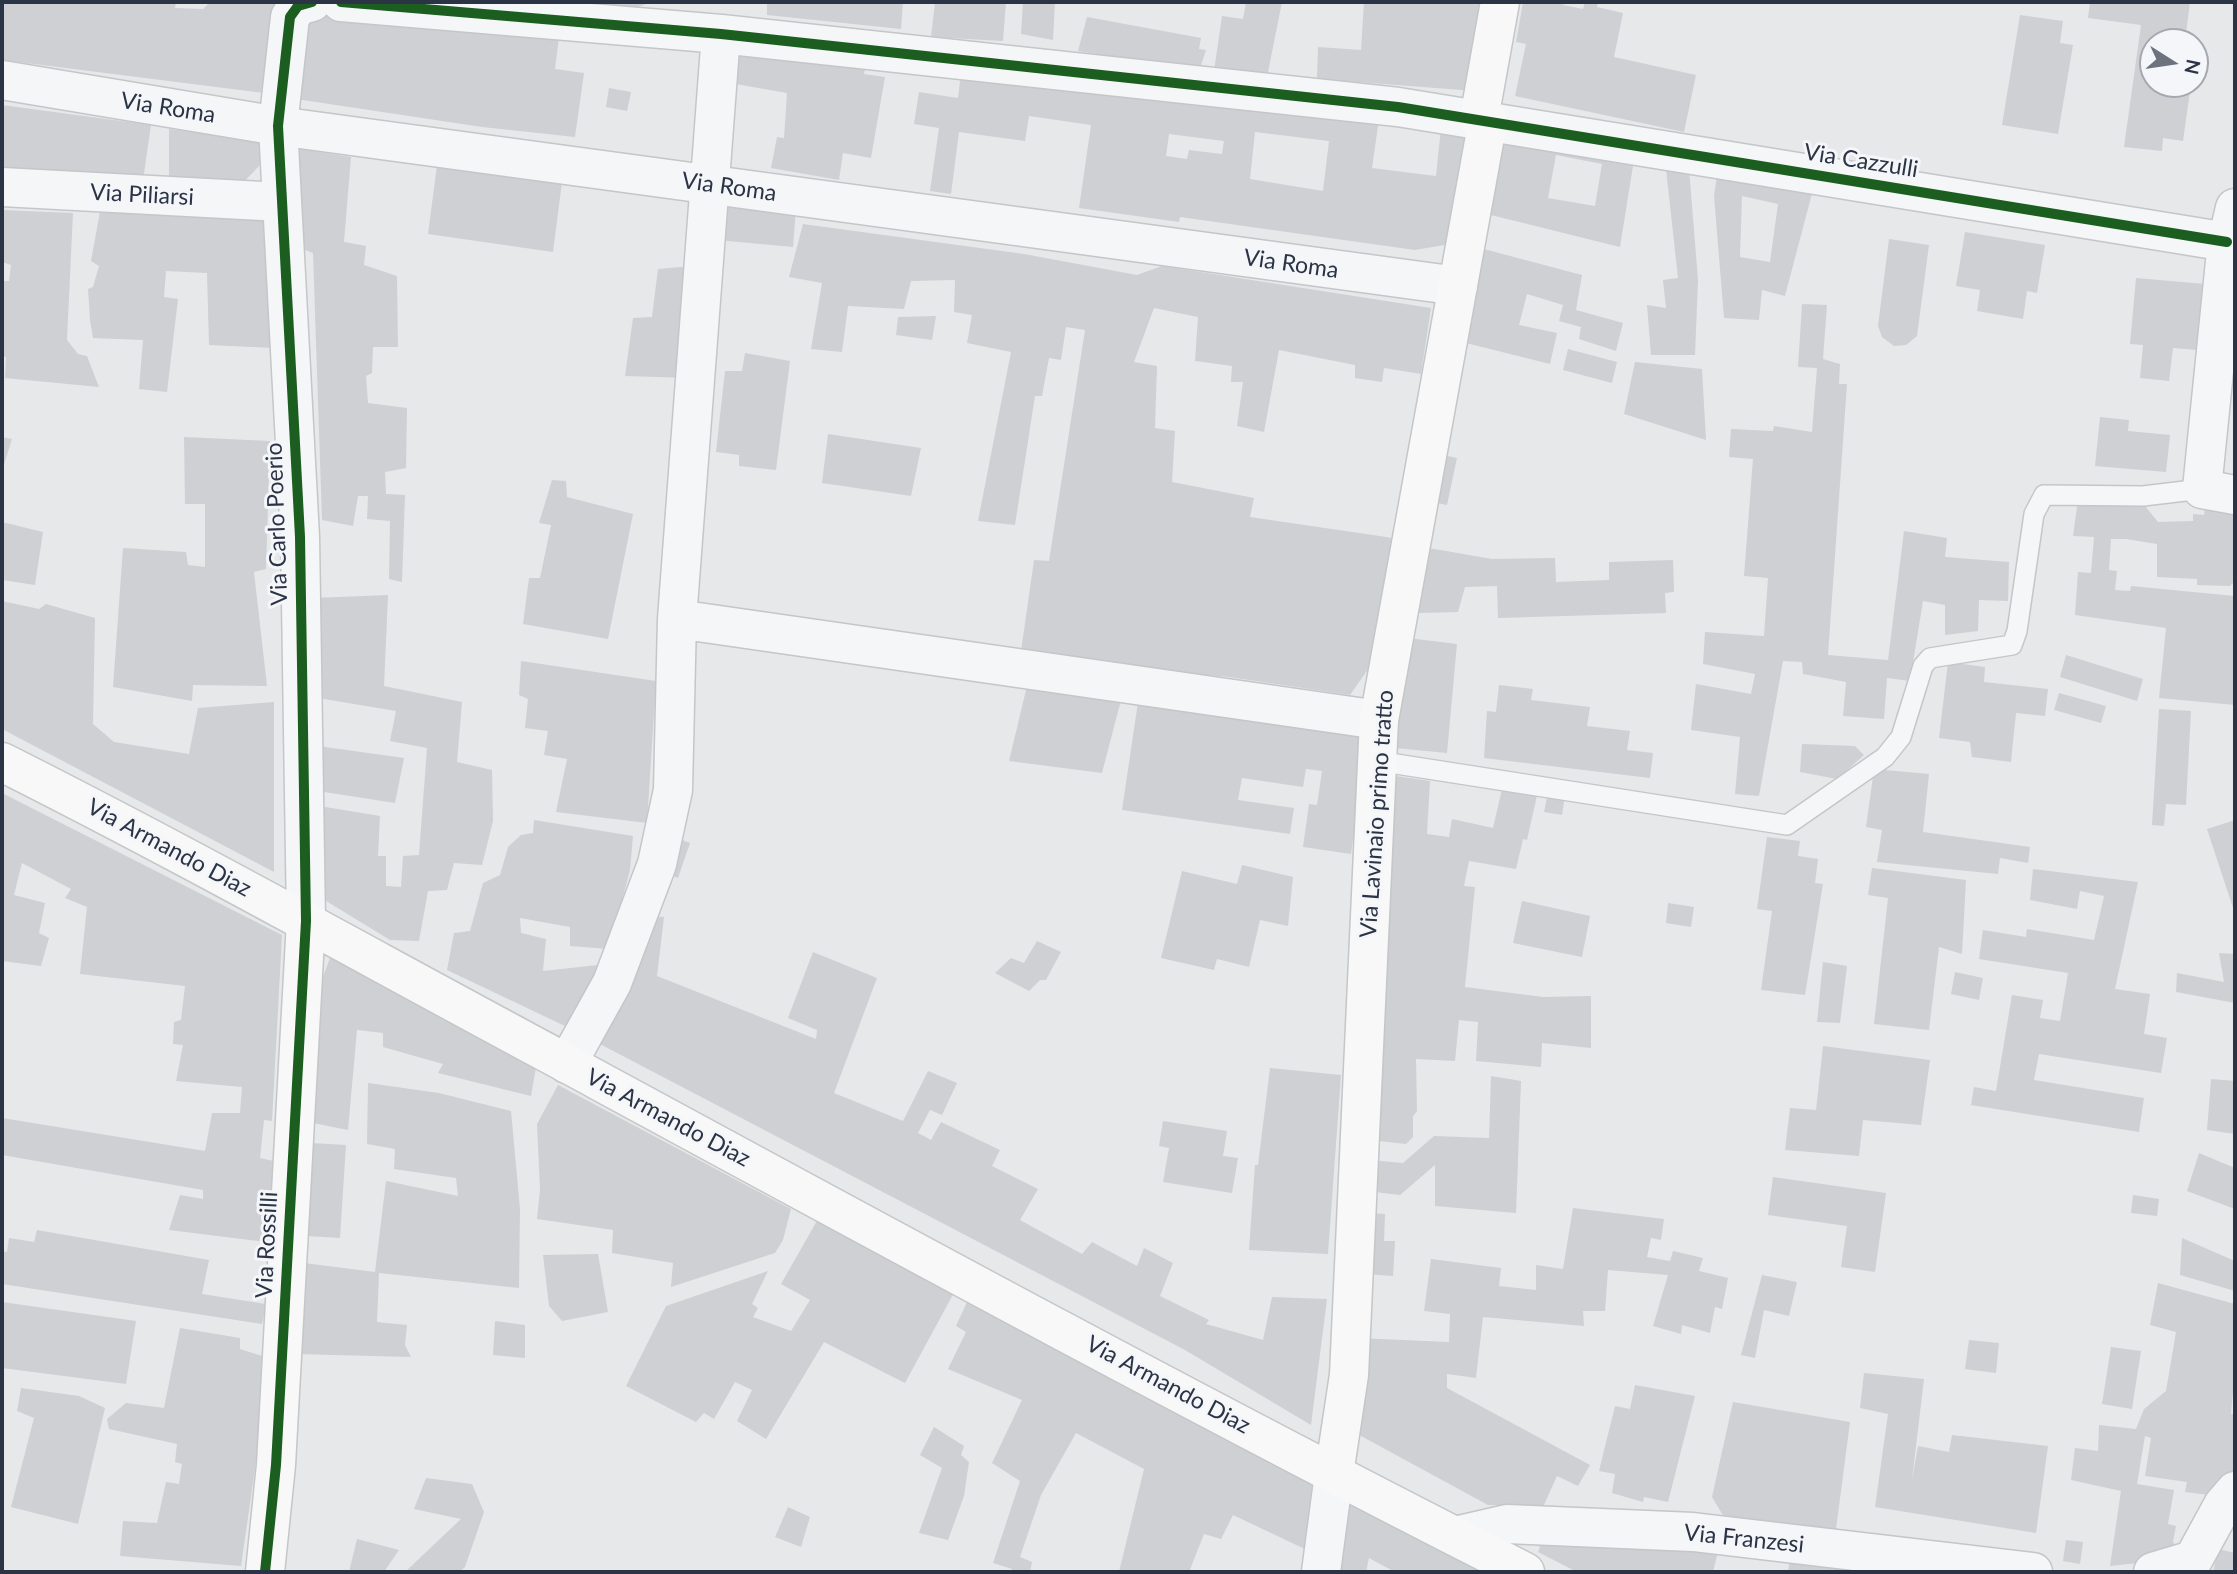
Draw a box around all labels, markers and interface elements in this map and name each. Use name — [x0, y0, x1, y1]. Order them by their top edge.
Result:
north arrow — [2139, 28, 2209, 98]
text: N — [2180, 57, 2206, 77]
street label: Via Roma — [119, 87, 217, 129]
street label: Via Cazzulli — [1802, 138, 1920, 184]
street label: Via Roma — [680, 167, 778, 207]
street label: Via Piliarsi — [89, 179, 195, 211]
street label: Via Roma — [1242, 244, 1340, 284]
street label: Via Carlo Poerio — [260, 442, 294, 606]
street label: Via Lavinaio primo tratto — [1355, 689, 1399, 939]
street label: Via Armando Diaz — [82, 793, 256, 903]
street label: Via Armando Diaz — [581, 1063, 755, 1173]
street label: Via Rossilli — [250, 1191, 284, 1299]
street label: Via Armando Diaz — [1081, 1330, 1255, 1440]
street label: Via Franzesi — [1683, 1519, 1805, 1559]

